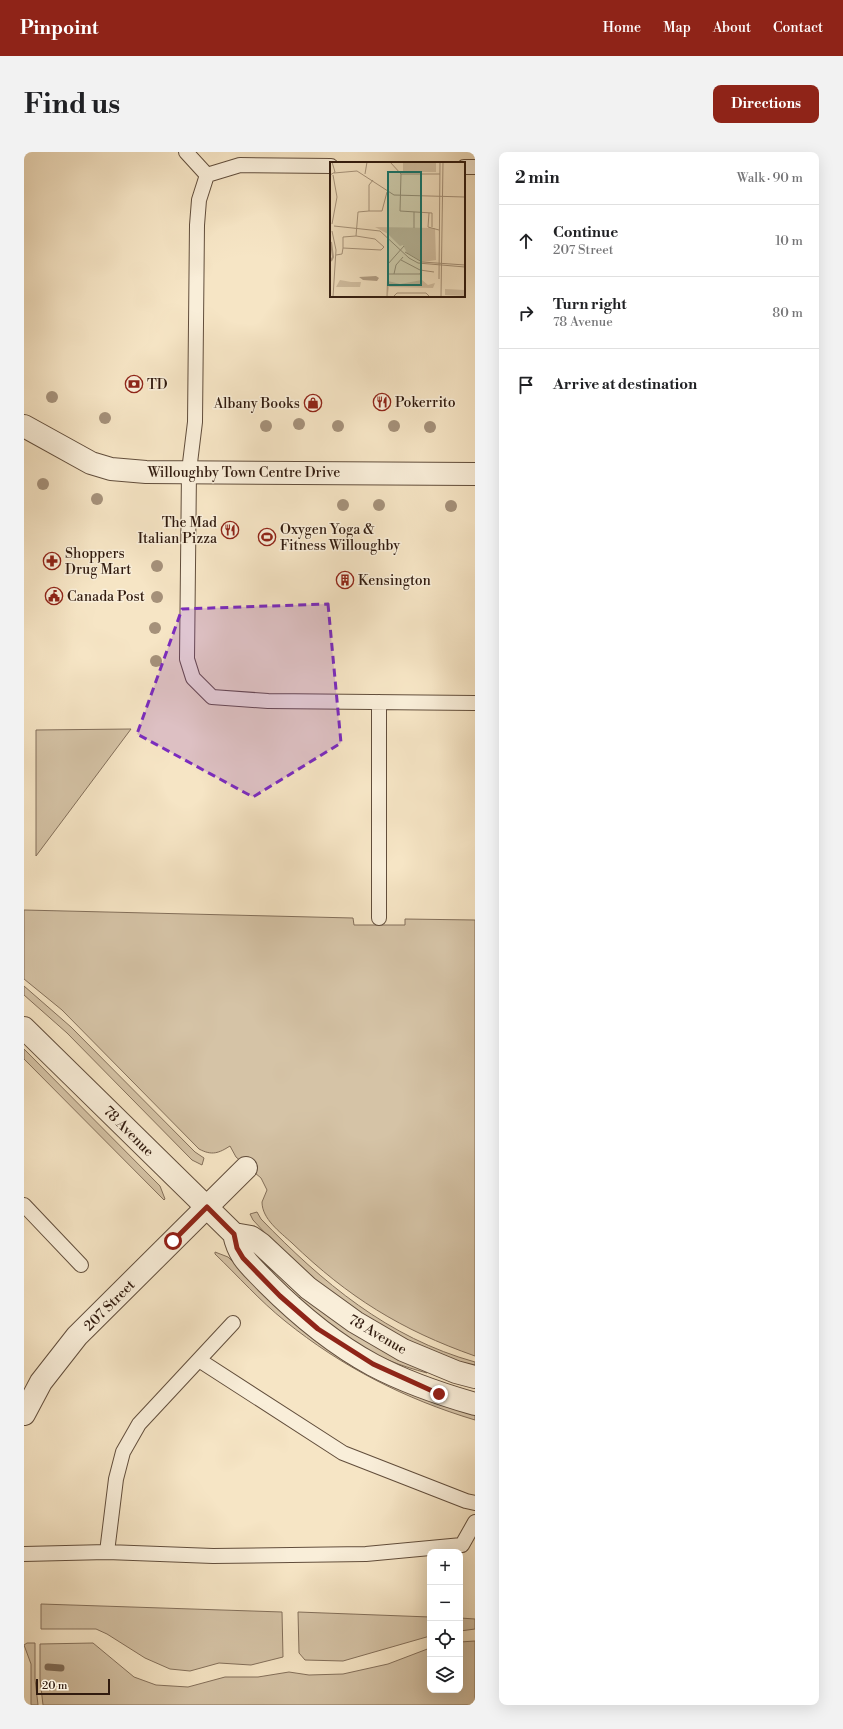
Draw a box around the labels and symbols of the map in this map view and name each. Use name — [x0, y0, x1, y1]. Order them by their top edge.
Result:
inset map — [330, 162, 465, 297]
bank icon: TD — [124, 374, 144, 394]
place label: TD — [147, 376, 168, 394]
restaurant icon: Pokerrito — [372, 392, 392, 412]
shop icon: Albany Books — [303, 393, 323, 413]
place label: Pokerrito — [395, 394, 456, 412]
place label: Albany Books — [213, 395, 300, 413]
street label: Willoughby Town Centre Drive — [147, 464, 340, 482]
place label: The Mad Italian Pizza — [138, 514, 218, 548]
restaurant icon: The Mad Italian Pizza — [220, 520, 240, 540]
place label: Oxygen Yoga & Fitness Willoughby — [280, 521, 400, 555]
sports icon: Oxygen Yoga & Fitness Willoughby — [257, 527, 277, 547]
place label: Shoppers Drug Mart — [65, 545, 131, 579]
pharmacy icon: Shoppers Drug Mart — [42, 551, 62, 571]
building icon: Kensington — [335, 570, 355, 590]
place label: Kensington — [358, 572, 432, 590]
public building icon: Canada Post — [44, 586, 64, 606]
place label: Canada Post — [67, 588, 145, 606]
street label: 78 Avenue — [99, 1103, 157, 1161]
route start — [164, 1232, 182, 1250]
street label: 207 Street — [80, 1276, 139, 1335]
street label: 78 Avenue — [345, 1311, 410, 1359]
route end — [430, 1385, 448, 1403]
scale bar — [36, 1677, 110, 1696]

